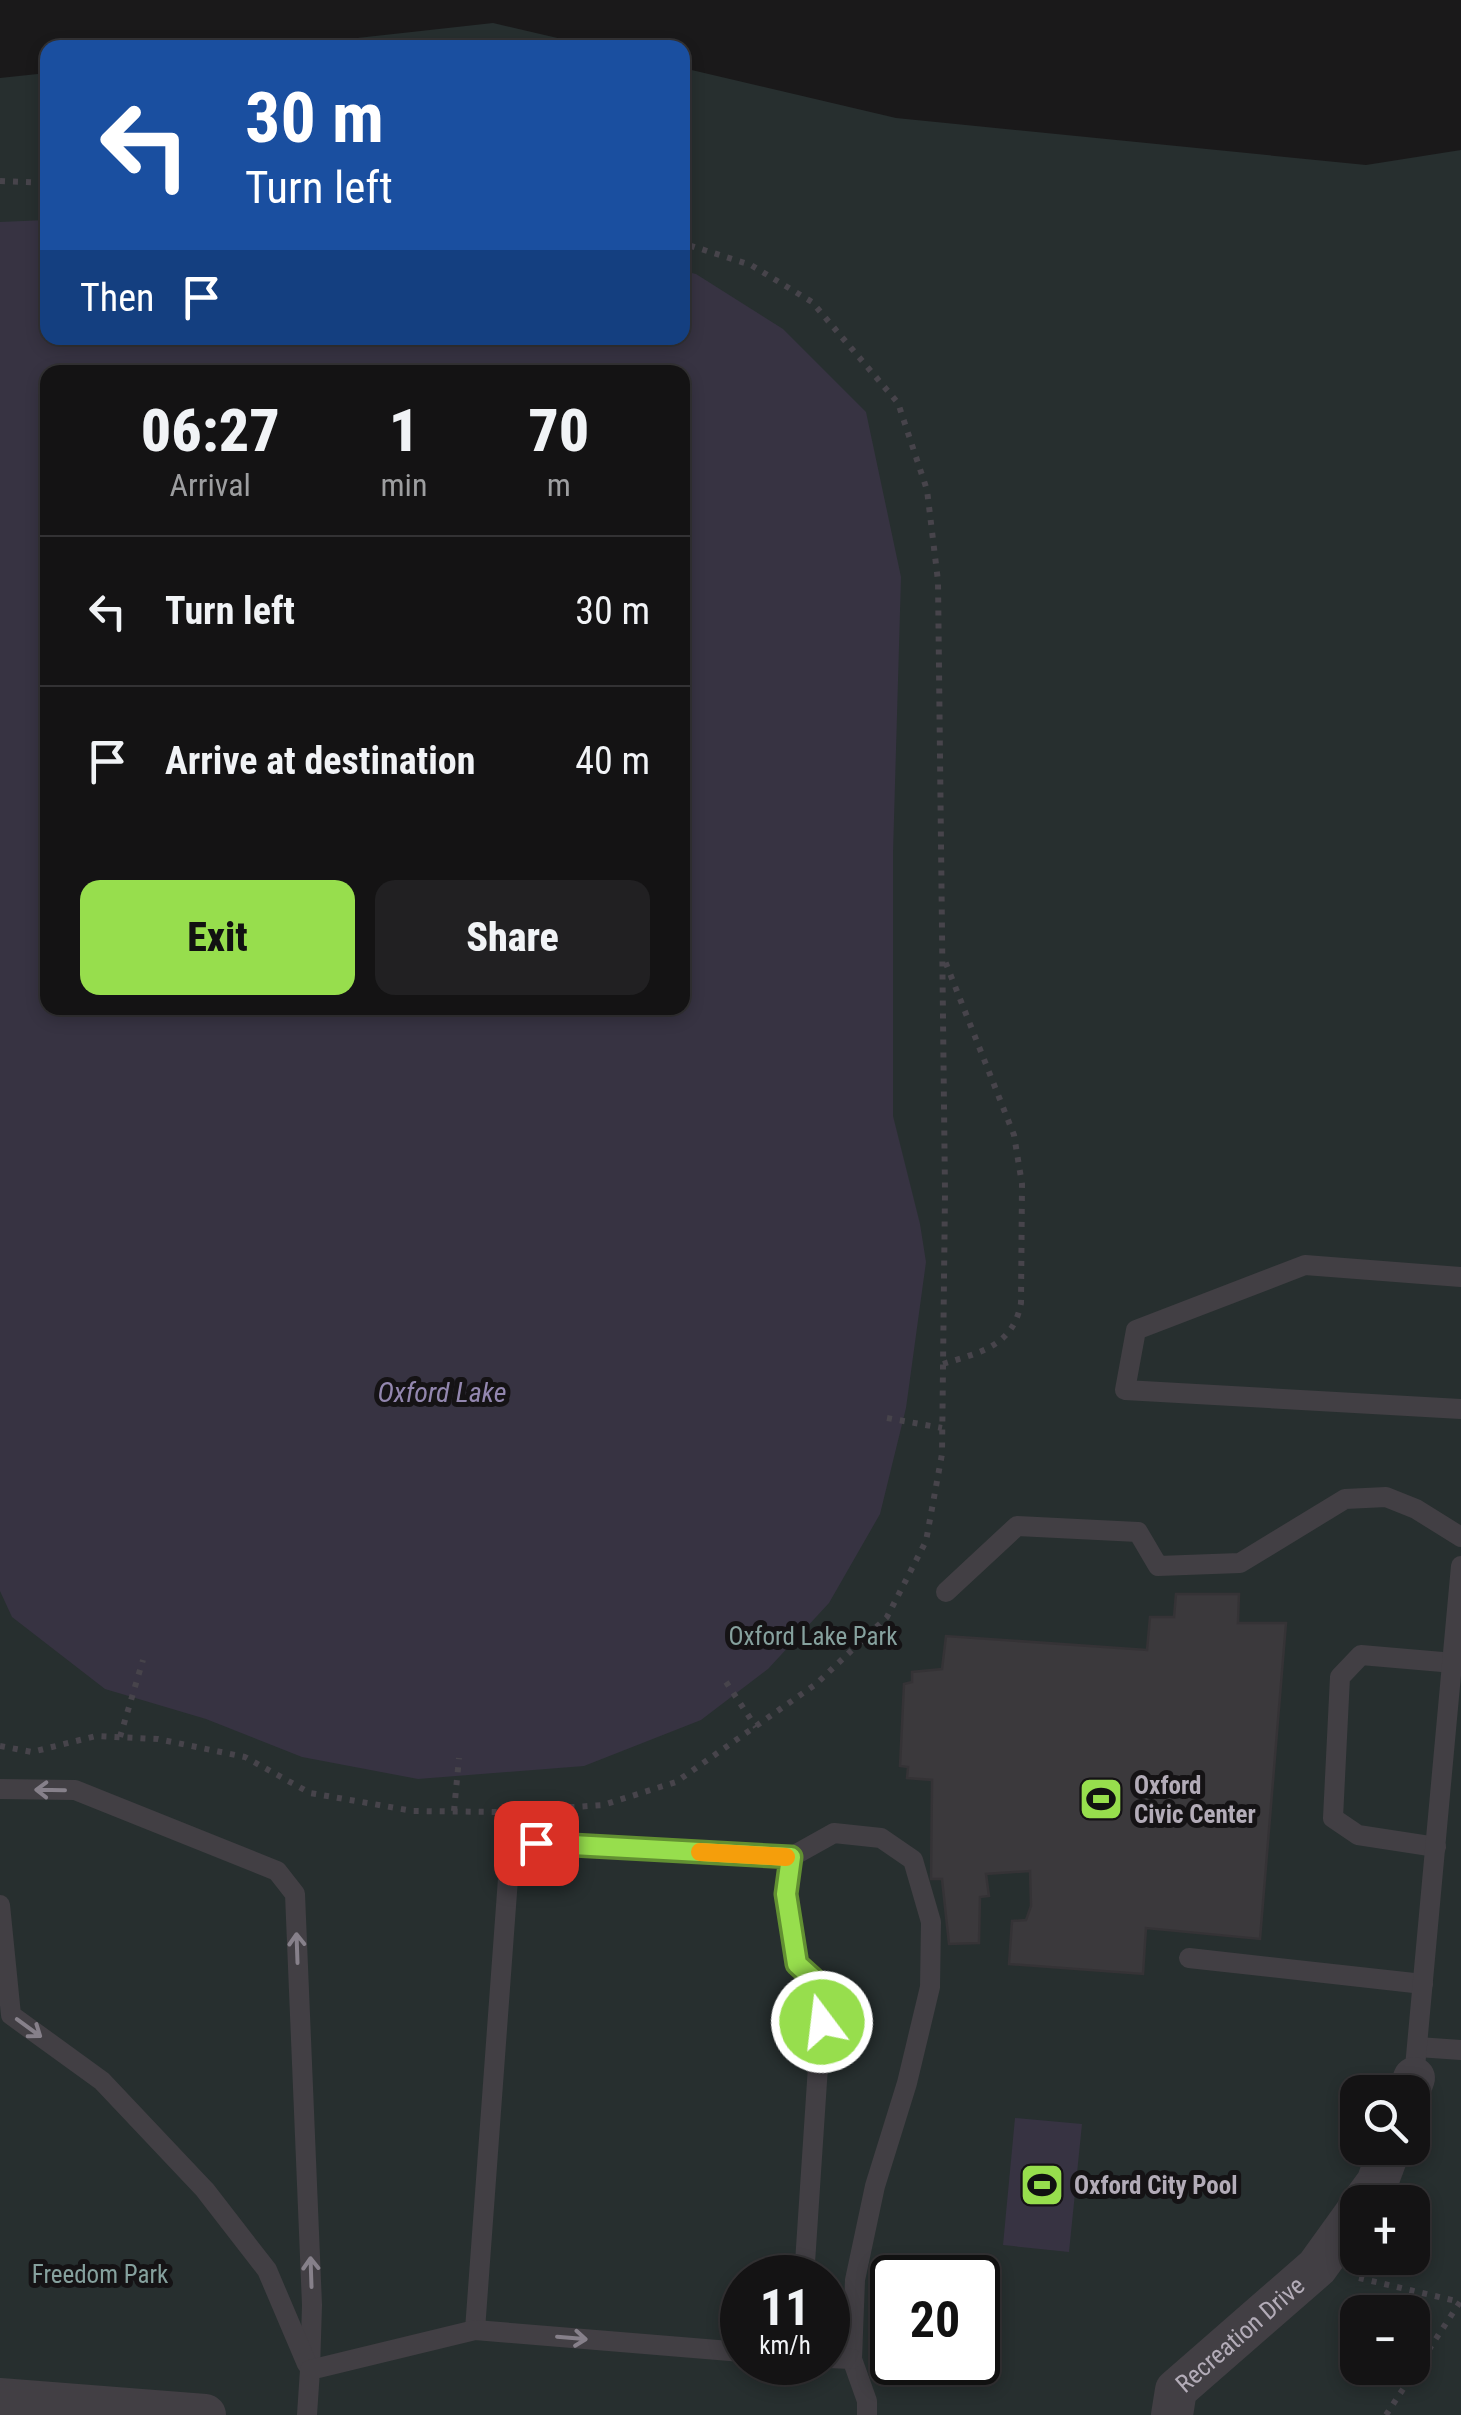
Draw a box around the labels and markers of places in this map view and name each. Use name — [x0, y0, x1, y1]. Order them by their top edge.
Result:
place label: Oxford Civic Center — [1134, 1771, 1256, 1829]
sports icon: Oxford Civic Center — [1078, 1776, 1124, 1822]
pin — [494, 1801, 579, 1886]
sports icon: Oxford City Pool — [1019, 2162, 1065, 2208]
place label: Oxford City Pool — [1074, 2171, 1238, 2200]

